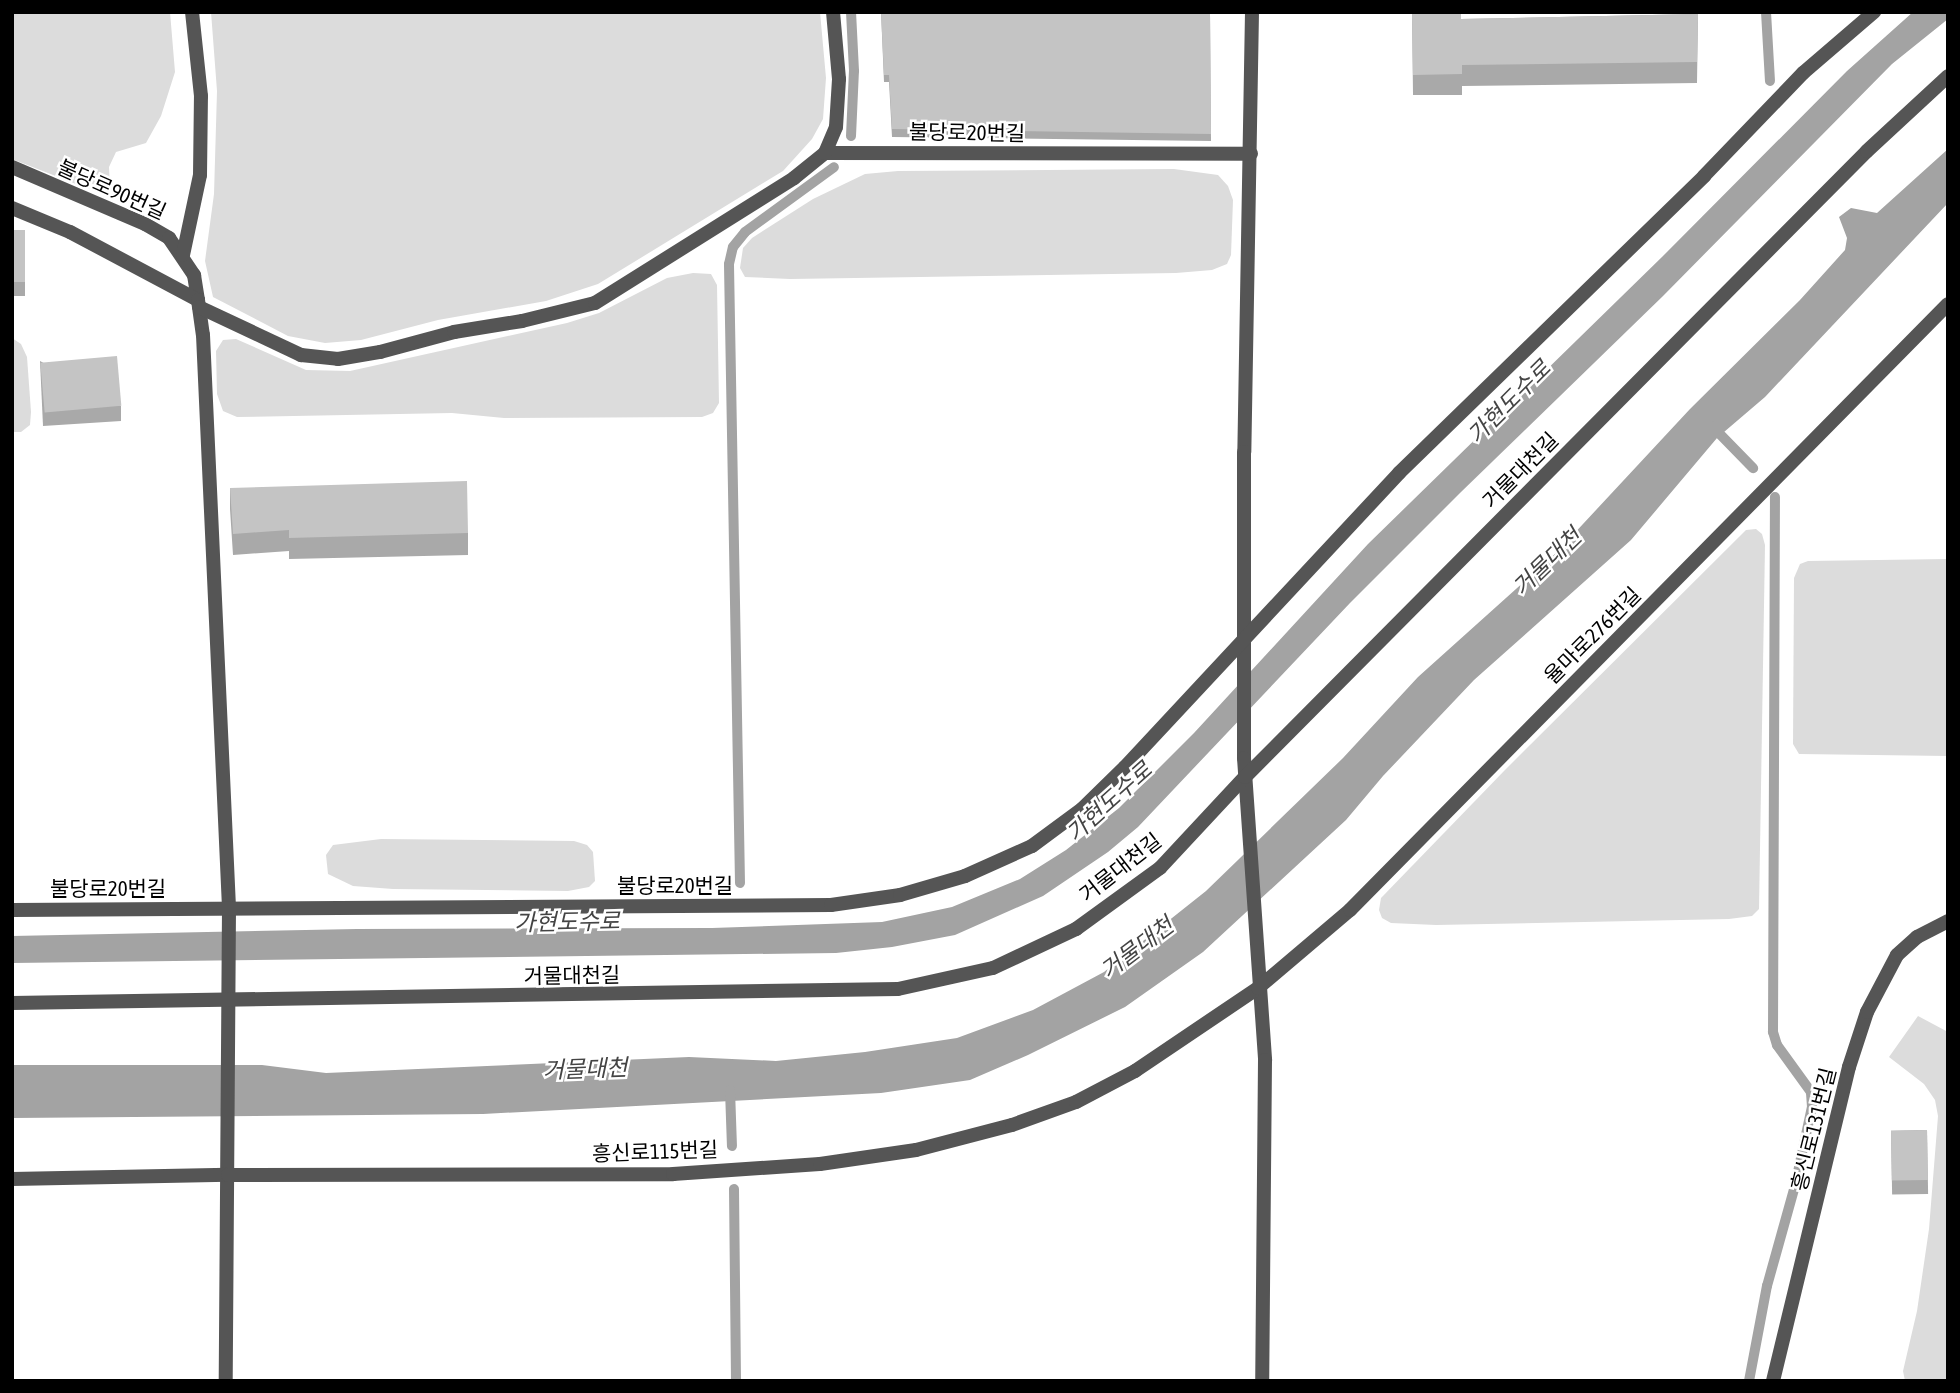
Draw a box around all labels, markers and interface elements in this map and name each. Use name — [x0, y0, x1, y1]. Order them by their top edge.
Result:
street label: 불당로20번길 — [909, 118, 1025, 146]
street label: 불당로90번길 — [54, 154, 170, 224]
water label: 가현도수로 — [1462, 355, 1556, 449]
street label: 거물대천길 — [1477, 427, 1563, 513]
water label: 거물대천 — [1507, 523, 1587, 601]
street label: 율마로276번길 — [1538, 581, 1646, 689]
water label: 가현도수로 — [1060, 756, 1158, 848]
street label: 거물대천길 — [1074, 827, 1166, 907]
street label: 불당로20번길 — [617, 872, 733, 898]
street label: 불당로20번길 — [50, 875, 166, 901]
water label: 가현도수로 — [514, 907, 620, 937]
water label: 거물대천 — [1095, 912, 1179, 984]
street label: 거물대천길 — [523, 962, 621, 988]
water label: 거물대천 — [542, 1054, 628, 1084]
street label: 흥신로131번길 — [1786, 1065, 1840, 1193]
street label: 흥신로115번길 — [591, 1136, 719, 1166]

